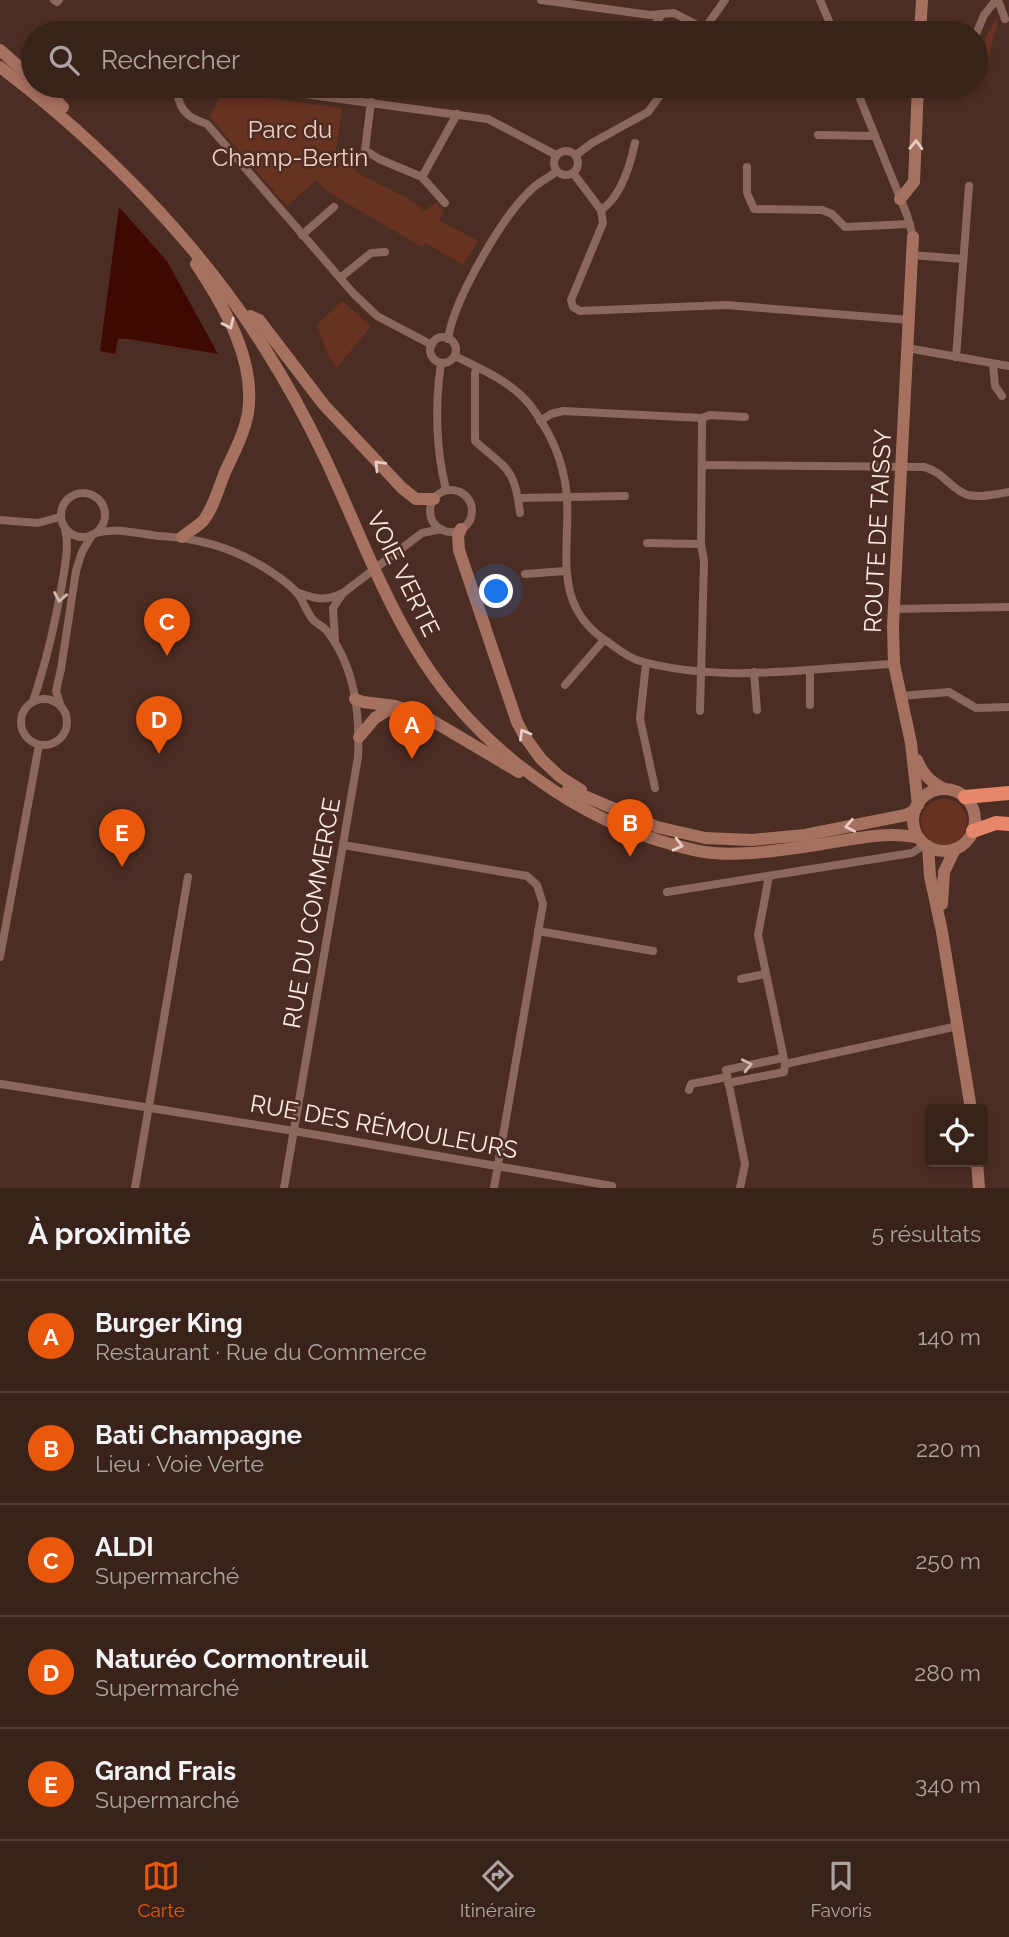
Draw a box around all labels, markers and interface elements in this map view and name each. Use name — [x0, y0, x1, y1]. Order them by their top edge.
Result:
search box — [21, 21, 988, 98]
icon: search — [45, 41, 83, 79]
text: Rechercher — [101, 45, 240, 75]
park label: Parc du Champ-Bertin — [212, 115, 368, 172]
one-way arrow — [908, 139, 923, 150]
one-way arrow — [221, 317, 235, 329]
street label: ROUTE DE TAISSY — [858, 428, 897, 634]
one-way arrow — [375, 460, 388, 473]
street label: VOIE VERTE — [361, 507, 446, 641]
your location — [479, 574, 513, 608]
one-way arrow — [53, 591, 68, 603]
pin: C — [144, 598, 190, 656]
pin: D — [136, 696, 182, 754]
pin: A — [389, 701, 435, 759]
one-way arrow — [519, 728, 532, 741]
street label: RUE DU COMMERCE — [277, 795, 346, 1031]
pin: B — [607, 799, 653, 857]
pin: E — [99, 809, 145, 867]
one-way arrow — [844, 818, 856, 833]
one-way arrow — [672, 837, 684, 851]
one-way arrow — [741, 1059, 753, 1074]
street label: RUE DES RÉMOULEURS — [248, 1089, 520, 1164]
map controls — [925, 1104, 988, 1167]
button: locate — [925, 1104, 988, 1167]
text: À proximité — [28, 1216, 191, 1251]
text: 5 résultats — [871, 1220, 981, 1247]
text: Burger King — [95, 1308, 243, 1338]
text: A — [43, 1323, 59, 1350]
text: 140 m — [918, 1323, 981, 1350]
text: Restaurant · Rue du Commerce — [95, 1338, 426, 1365]
text: Bati Champagne — [95, 1420, 302, 1450]
text: B — [43, 1435, 59, 1462]
text: 220 m — [916, 1435, 981, 1462]
text: Lieu · Voie Verte — [95, 1450, 264, 1477]
text: ALDI — [95, 1532, 154, 1562]
text: C — [43, 1547, 59, 1574]
text: 250 m — [915, 1547, 981, 1574]
text: Supermarché — [95, 1562, 239, 1589]
text: Naturéo Cormontreuil — [95, 1644, 369, 1674]
text: D — [43, 1659, 59, 1686]
text: 280 m — [914, 1659, 981, 1686]
text: Supermarché — [95, 1674, 239, 1701]
text: Grand Frais — [95, 1756, 236, 1786]
text: E — [44, 1771, 58, 1798]
text: 340 m — [915, 1771, 981, 1798]
text: Supermarché — [95, 1786, 239, 1813]
tab: Carte — [137, 1857, 185, 1921]
tab: Itinéraire — [460, 1857, 536, 1921]
tab: Favoris — [810, 1857, 872, 1921]

